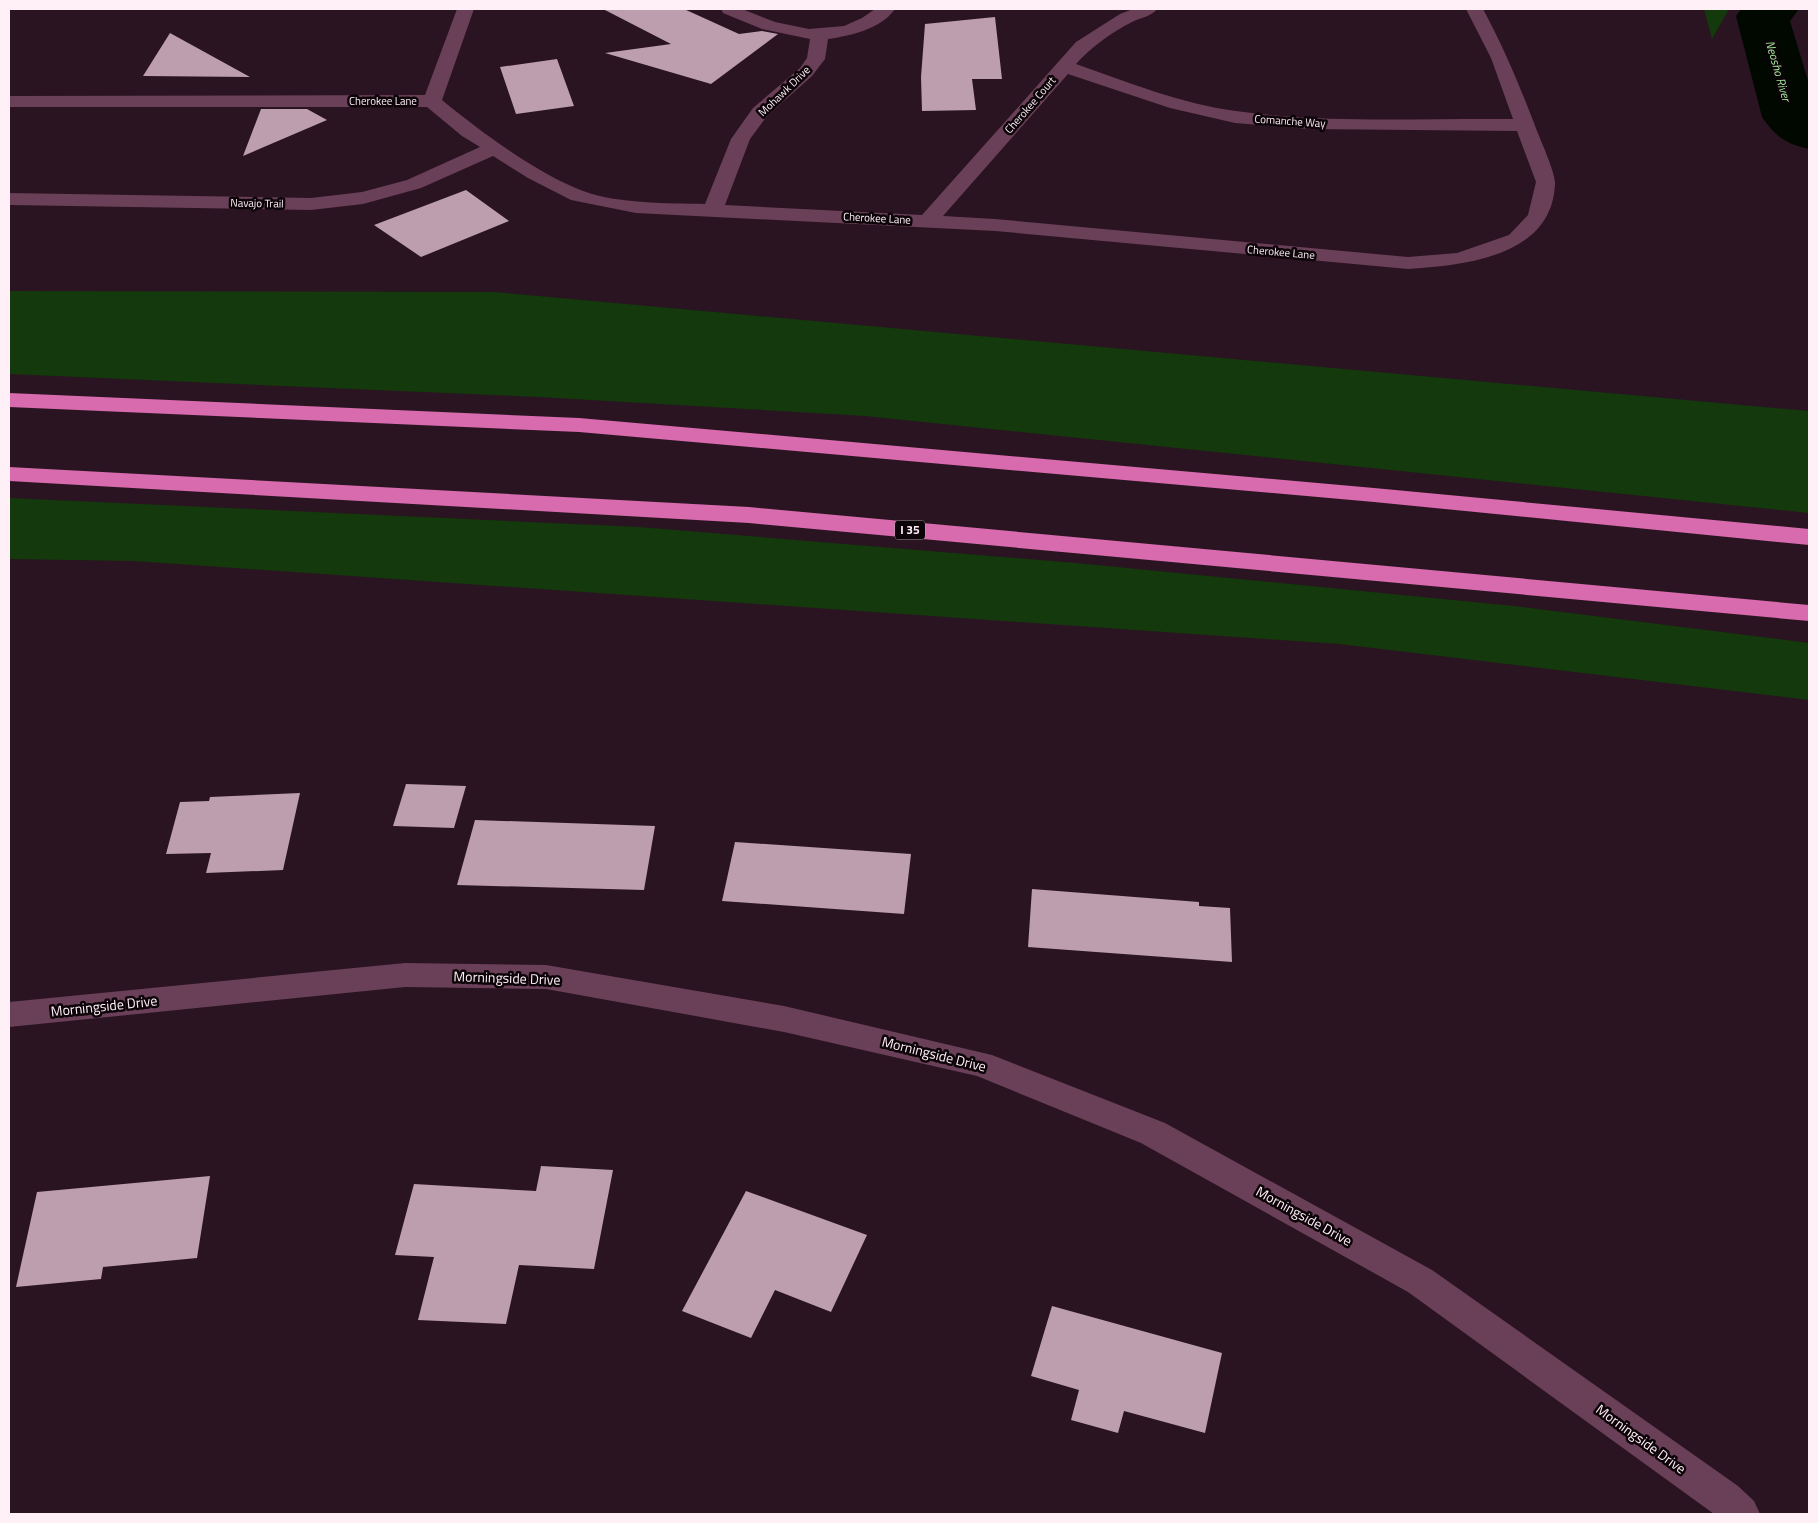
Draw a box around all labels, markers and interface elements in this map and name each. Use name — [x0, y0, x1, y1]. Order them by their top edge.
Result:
water label: Neosho River — [1761, 38, 1797, 106]
street label: Mohawk Drive — [755, 62, 814, 120]
street label: Cherokee Court — [1001, 73, 1059, 137]
street label: Cherokee Lane — [349, 93, 417, 109]
street label: Comanche Way — [1254, 111, 1327, 132]
street label: Navajo Trail — [230, 195, 284, 211]
street label: Cherokee Lane — [843, 208, 912, 228]
street label: Cherokee Lane — [1247, 241, 1316, 263]
road number: I 35 — [895, 520, 925, 540]
street label: Morningside Drive — [453, 965, 561, 990]
street label: Morningside Drive — [50, 989, 158, 1022]
street label: Morningside Drive — [880, 1030, 989, 1077]
street label: Morningside Drive — [1252, 1180, 1356, 1251]
street label: Morningside Drive — [1592, 1399, 1691, 1479]

